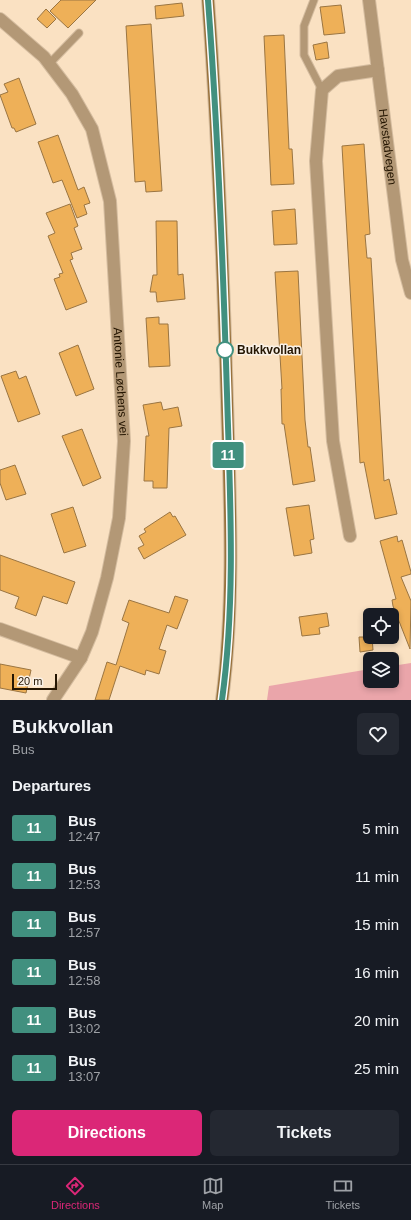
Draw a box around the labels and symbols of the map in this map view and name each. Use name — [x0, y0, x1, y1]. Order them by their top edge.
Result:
street label: Havstadvegen — [376, 108, 399, 186]
street label: Antonie Løchens vei — [110, 327, 131, 436]
marker: Bukkvollan — [216, 341, 234, 359]
place label: Bukkvollan — [237, 343, 301, 357]
line badge: 11 — [210, 442, 246, 468]
scale bar — [12, 672, 57, 691]

